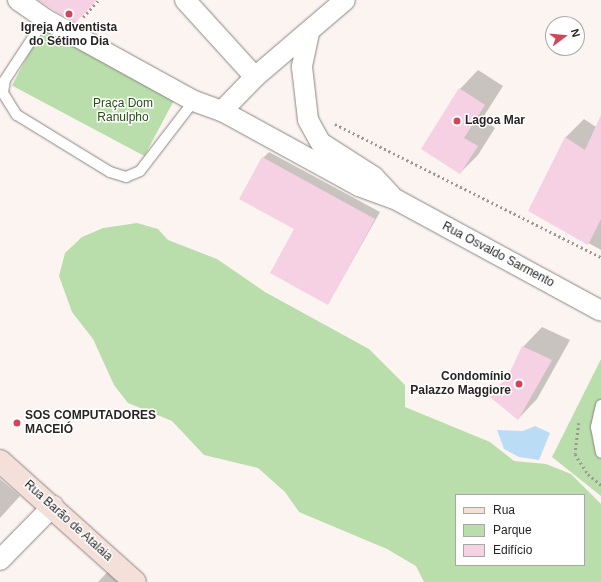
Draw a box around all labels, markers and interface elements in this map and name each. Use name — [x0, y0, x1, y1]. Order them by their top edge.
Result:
marker: Igreja Adventista do Sétimo Dia — [64, 9, 74, 19]
north arrow — [545, 16, 585, 56]
place label: Igreja Adventista do Sétimo Dia — [21, 21, 117, 49]
text: N — [569, 27, 582, 38]
park label: Praça Dom Ranulpho — [93, 97, 153, 125]
place label: Lagoa Mar — [465, 114, 525, 128]
marker: Lagoa Mar — [452, 116, 462, 126]
street label: Rua Osvaldo Sarmento — [440, 219, 556, 291]
place label: Condomínio Palazzo Maggiore — [410, 370, 511, 398]
marker: Condomínio Palazzo Maggiore — [514, 379, 524, 389]
place label: SOS COMPUTADORES MACEIÓ — [25, 409, 156, 437]
marker: SOS COMPUTADORES MACEIÓ — [12, 418, 22, 428]
street label: Rua Barão de Atalaia — [21, 477, 115, 565]
legend — [455, 494, 585, 566]
text: Rua — [493, 503, 515, 517]
text: Parque — [493, 523, 532, 537]
text: Edifício — [493, 543, 532, 557]

